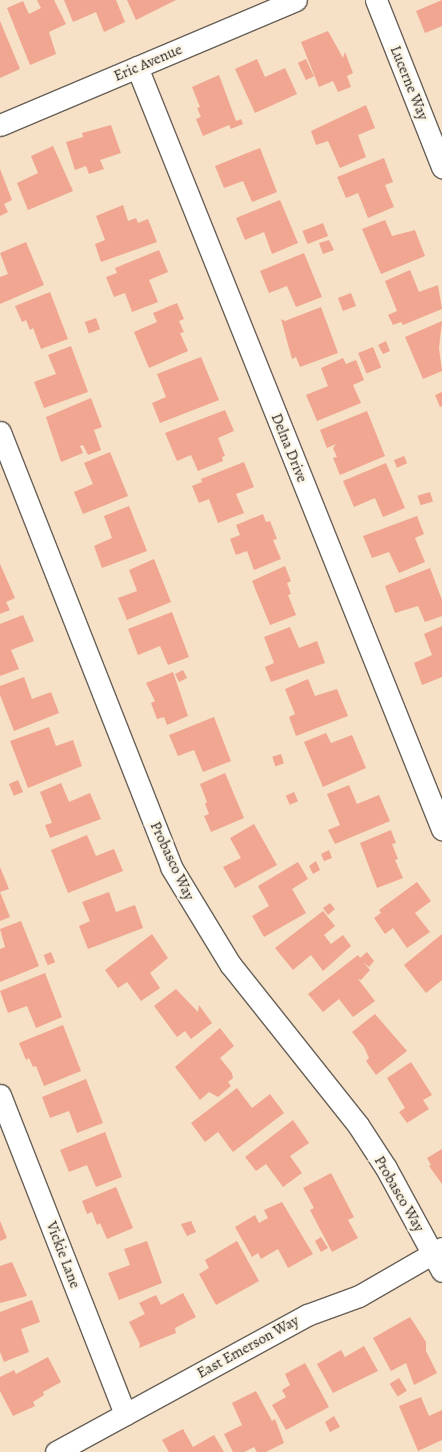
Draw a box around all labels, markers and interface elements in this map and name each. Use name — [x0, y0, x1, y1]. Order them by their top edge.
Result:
street label: Eric Avenue — [111, 41, 185, 85]
street label: Lucerne Way — [386, 43, 432, 123]
street label: Delna Drive — [267, 411, 311, 485]
street label: Probasco Way — [146, 819, 198, 903]
street label: Probasco Way — [370, 1153, 428, 1235]
street label: Vickie Lane — [42, 1219, 84, 1291]
street label: East Emerson Way — [194, 1312, 302, 1382]

